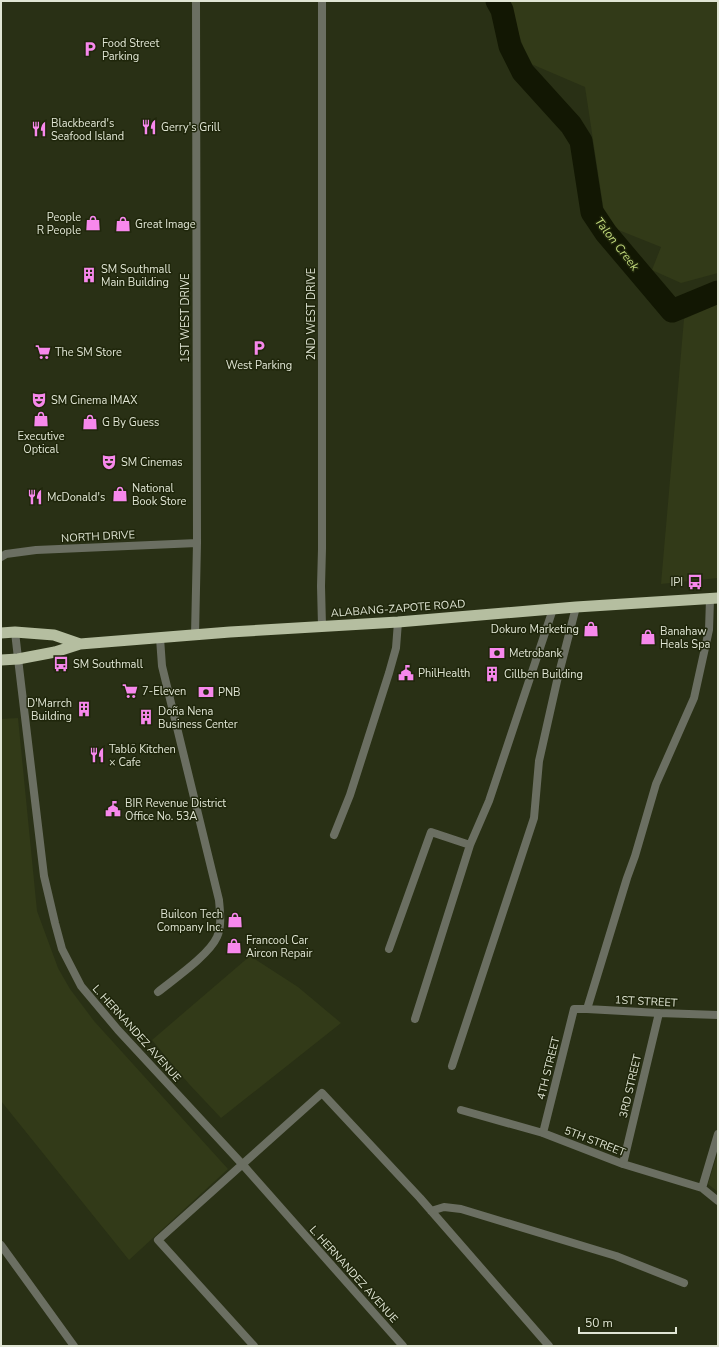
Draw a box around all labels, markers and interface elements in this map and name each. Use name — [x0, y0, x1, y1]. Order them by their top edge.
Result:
place label: Food Street Parking — [102, 36, 159, 64]
parking icon: Food Street Parking — [81, 40, 99, 58]
place label: Blackbeard's Seafood Island — [51, 116, 124, 144]
restaurant icon: Gerry's Grill — [140, 118, 158, 136]
restaurant icon: Blackbeard's Seafood Island — [30, 120, 48, 138]
place label: Gerry's Grill — [161, 120, 221, 135]
place label: People R People — [37, 210, 81, 238]
shop icon: People R People — [84, 214, 102, 232]
water label: Talon Creek — [591, 214, 644, 275]
shop icon: Great Image — [114, 215, 132, 233]
place label: Great Image — [135, 217, 196, 232]
place label: SM Southmall Main Building — [101, 262, 172, 290]
building icon: SM Southmall Main Building — [80, 266, 98, 284]
street label: 2ND WEST DRIVE — [304, 268, 319, 360]
street label: 1ST WEST DRIVE — [178, 273, 193, 363]
parking icon: West Parking — [250, 339, 268, 357]
supermarket icon: The SM Store — [34, 343, 52, 361]
place label: The SM Store — [55, 345, 122, 360]
place label: West Parking — [226, 358, 292, 373]
theatre icon: SM Cinema IMAX — [30, 391, 48, 409]
place label: SM Cinema IMAX — [51, 393, 138, 408]
shop icon: Executive Optical — [32, 410, 50, 428]
shop icon: G By Guess — [81, 413, 99, 431]
place label: G By Guess — [102, 415, 159, 430]
place label: Executive Optical — [17, 429, 65, 457]
theatre icon: SM Cinemas — [100, 453, 118, 471]
place label: SM Cinemas — [121, 455, 183, 470]
place label: National Book Store — [132, 481, 187, 509]
shop icon: National Book Store — [111, 485, 129, 503]
restaurant icon: McDonald's — [26, 488, 44, 506]
place label: McDonald's — [47, 490, 105, 505]
street label: NORTH DRIVE — [61, 527, 135, 546]
bus stop icon: IPI — [686, 573, 704, 591]
place label: IPI — [670, 575, 683, 590]
street label: ALABANG-ZAPOTE ROAD — [330, 596, 466, 621]
shop icon: Dokuro Marketing — [582, 620, 600, 638]
place label: Dokuro Marketing — [491, 622, 579, 637]
place label: Banahaw Heals Spa — [660, 624, 711, 652]
shop icon: Banahaw Heals Spa — [639, 628, 657, 646]
bank icon: Metrobank — [488, 644, 506, 662]
place label: Metrobank — [509, 646, 563, 661]
bus stop icon: SM Southmall — [52, 655, 70, 673]
place label: SM Southmall — [73, 657, 144, 672]
public building icon: PhilHealth — [397, 664, 415, 682]
building icon: Cillben Building — [483, 665, 501, 683]
place label: PhilHealth — [418, 666, 470, 681]
place label: Cillben Building — [504, 667, 583, 682]
supermarket icon: 7-Eleven — [121, 682, 139, 700]
bank icon: PNB — [197, 683, 215, 701]
place label: 7-Eleven — [142, 684, 186, 699]
place label: PNB — [218, 685, 241, 700]
place label: D'Marrch Building — [27, 696, 72, 724]
building icon: D'Marrch Building — [75, 700, 93, 718]
place label: Doña Nena Business Center — [158, 704, 238, 732]
building icon: Doña Nena Business Center — [137, 708, 155, 726]
place label: Tablō Kitchen × Cafe — [109, 742, 176, 770]
restaurant icon: Tablō Kitchen × Cafe — [88, 746, 106, 764]
place label: BIR Revenue District Office No. 53A — [125, 796, 226, 824]
public building icon: BIR Revenue District Office No. 53A — [104, 800, 122, 818]
place label: Builcon Tech Company Inc. — [157, 907, 223, 935]
shop icon: Builcon Tech Company Inc. — [226, 911, 244, 929]
place label: Francool Car Aircon Repair — [246, 933, 312, 961]
shop icon: Francool Car Aircon Repair — [225, 937, 243, 955]
street label: L. HERNANDEZ AVENUE — [89, 982, 184, 1085]
street label: 1ST STREET — [614, 992, 678, 1011]
street label: 4TH STREET — [533, 1035, 564, 1101]
street label: 3RD STREET — [616, 1052, 645, 1119]
street label: 5TH STREET — [562, 1123, 628, 1160]
street label: L. HERNANDEZ AVENUE — [306, 1223, 401, 1326]
scale bar — [579, 1309, 676, 1335]
text: 50 m — [585, 1315, 613, 1331]

